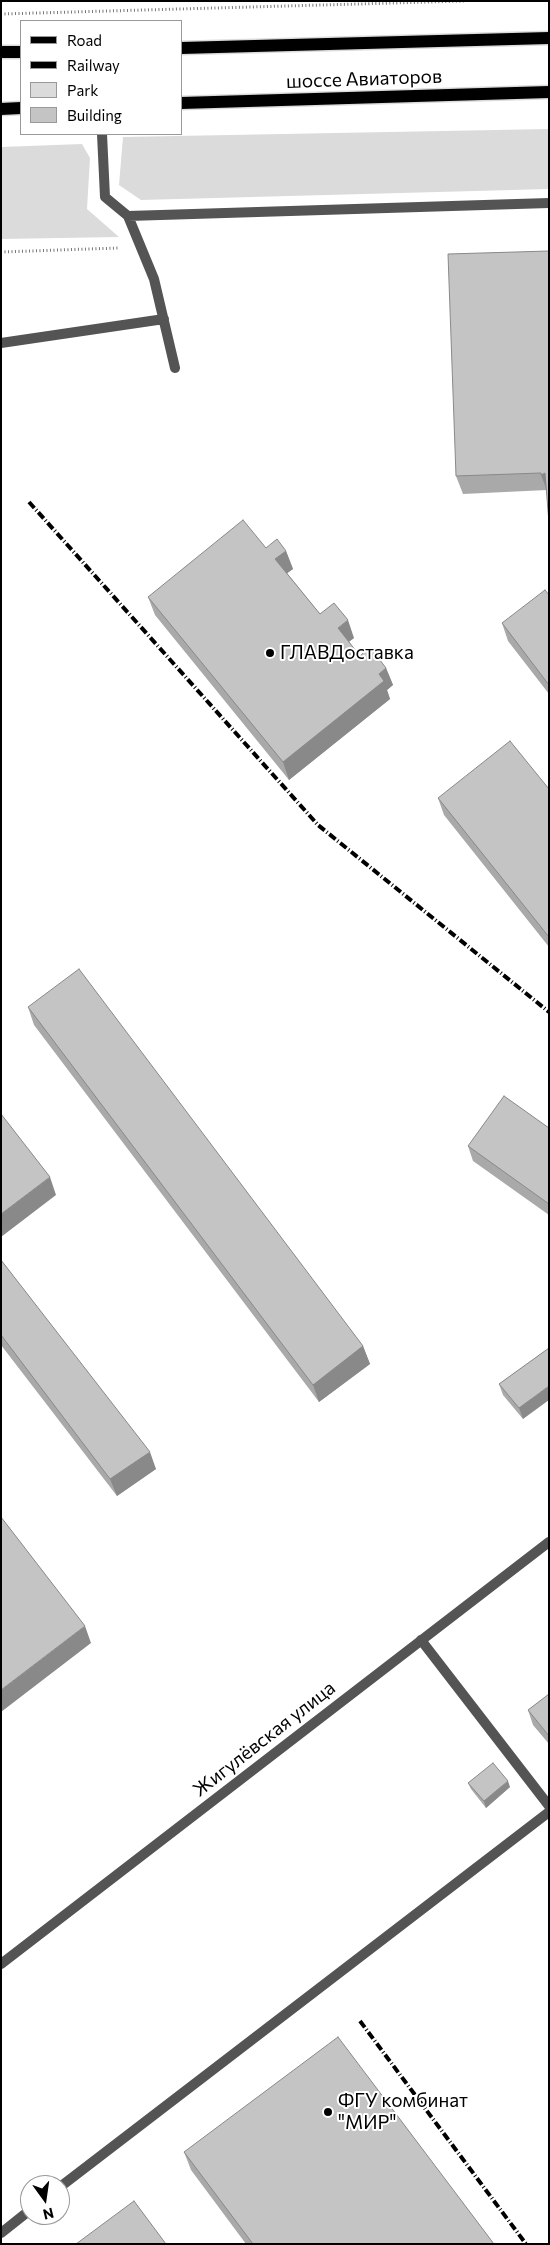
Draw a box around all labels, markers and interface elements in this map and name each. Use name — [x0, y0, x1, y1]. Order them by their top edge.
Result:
legend — [20, 20, 182, 135]
text: Road — [67, 31, 102, 49]
text: Railway — [67, 56, 120, 74]
street label: шоссе Авиаторов — [286, 65, 442, 93]
text: Park — [67, 81, 98, 99]
text: Building — [67, 106, 122, 124]
place label: ГЛАВДоставка — [280, 642, 414, 664]
marker: ГЛАВДоставка — [264, 647, 276, 659]
street label: Жигулёвская улица — [188, 1676, 340, 1802]
place label: ФГУ комбинат "МИР" — [338, 2090, 468, 2134]
marker: ФГУ комбинат "МИР" — [322, 2106, 334, 2118]
north arrow — [20, 2175, 70, 2225]
text: N — [41, 2205, 56, 2224]

